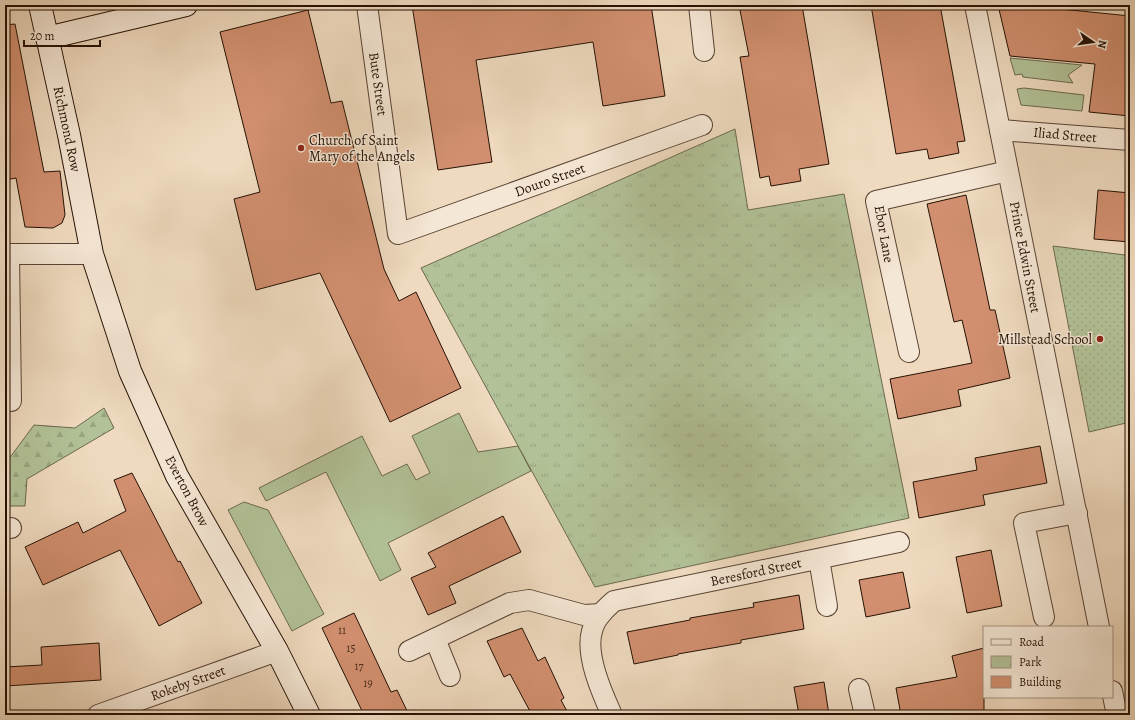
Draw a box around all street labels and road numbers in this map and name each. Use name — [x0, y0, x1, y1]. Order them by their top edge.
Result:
street label: Bute Street — [364, 51, 392, 117]
street label: Richmond Row — [49, 84, 85, 174]
street label: Iliad Street — [1032, 123, 1098, 147]
street label: Douro Street — [512, 158, 588, 202]
street label: Prince Edwin Street — [1005, 199, 1045, 315]
street label: Ebor Lane — [870, 204, 898, 264]
street label: Everton Brow — [160, 452, 214, 530]
street label: Beresford Street — [709, 553, 804, 591]
street label: Rokeby Street — [148, 661, 228, 705]

